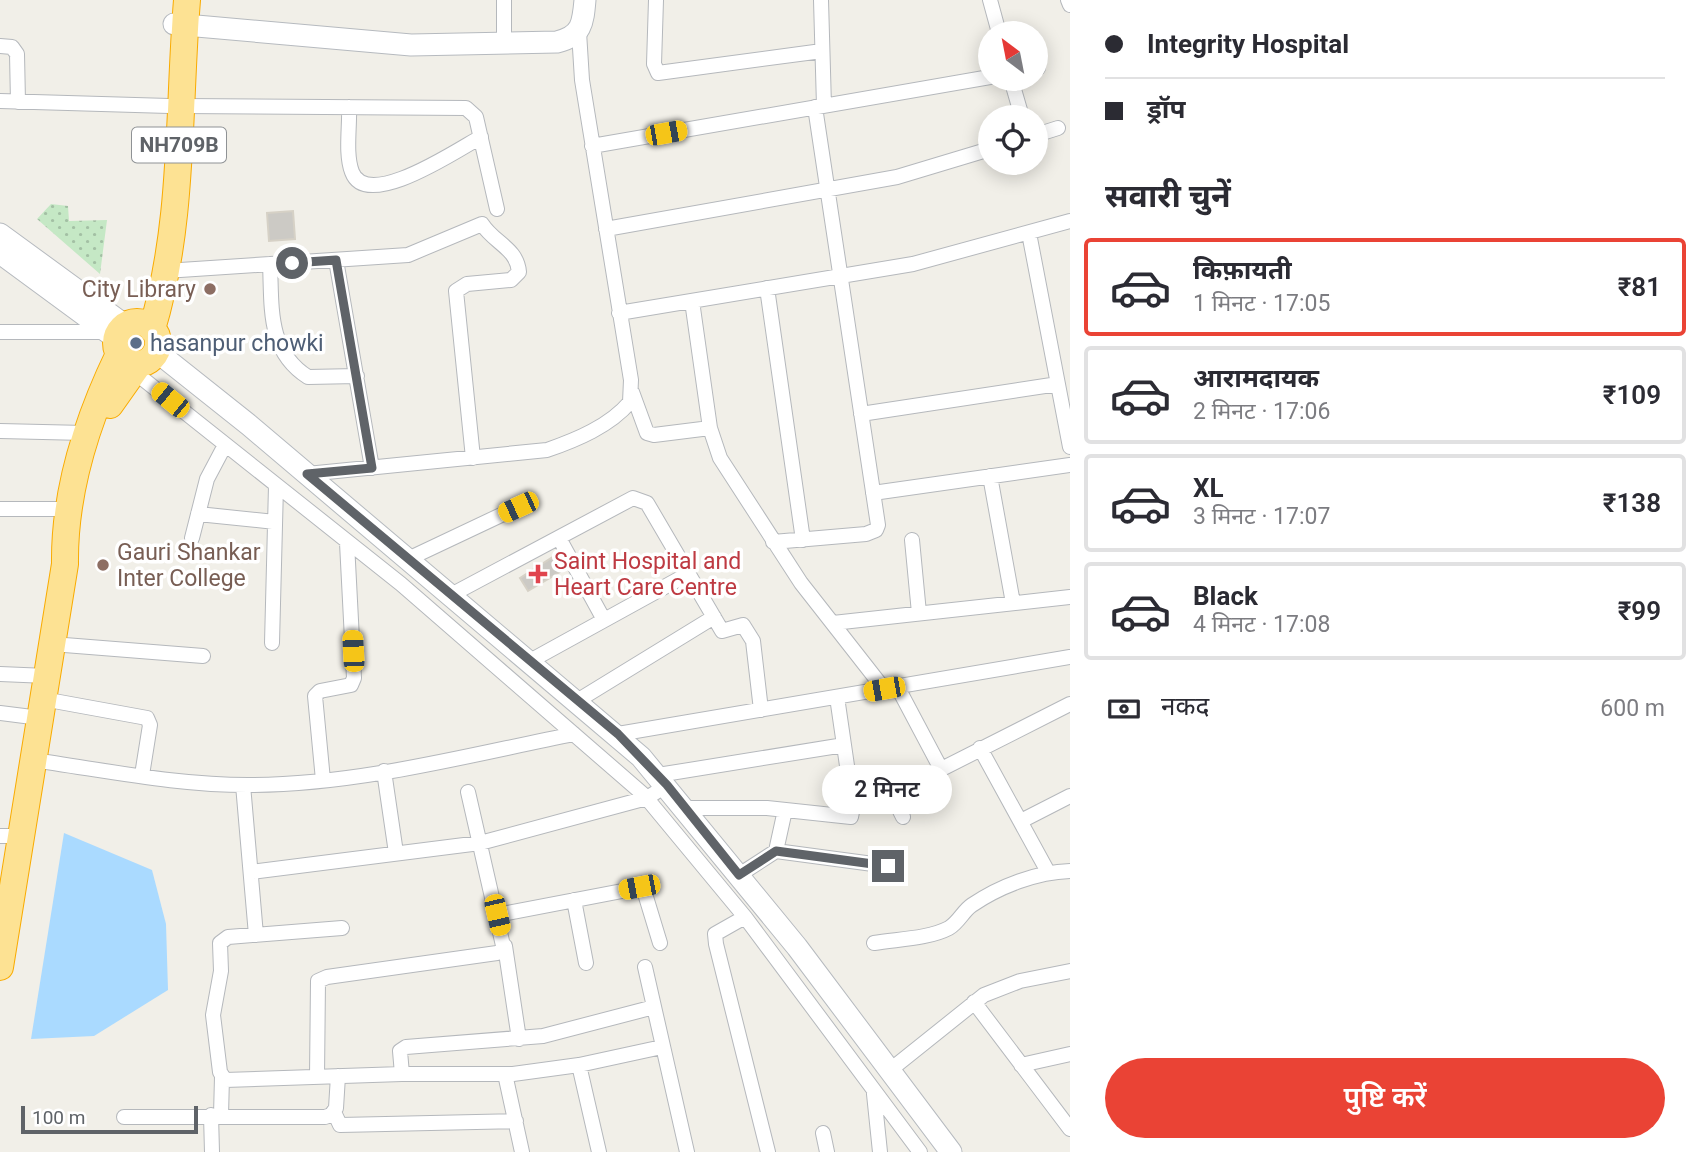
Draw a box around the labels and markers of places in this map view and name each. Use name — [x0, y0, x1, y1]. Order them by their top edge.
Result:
place label: City Library — [82, 276, 196, 303]
marker: City Library — [202, 281, 218, 297]
place label: hasanpur chowki — [150, 330, 324, 357]
marker: hasanpur chowki — [128, 335, 144, 351]
place label: Gauri Shankar Inter College — [117, 539, 261, 592]
place label: Saint Hospital and Heart Care Centre — [554, 548, 741, 601]
marker: Gauri Shankar Inter College — [95, 557, 111, 573]
marker: Saint Hospital and Heart Care Centre — [528, 564, 548, 584]

